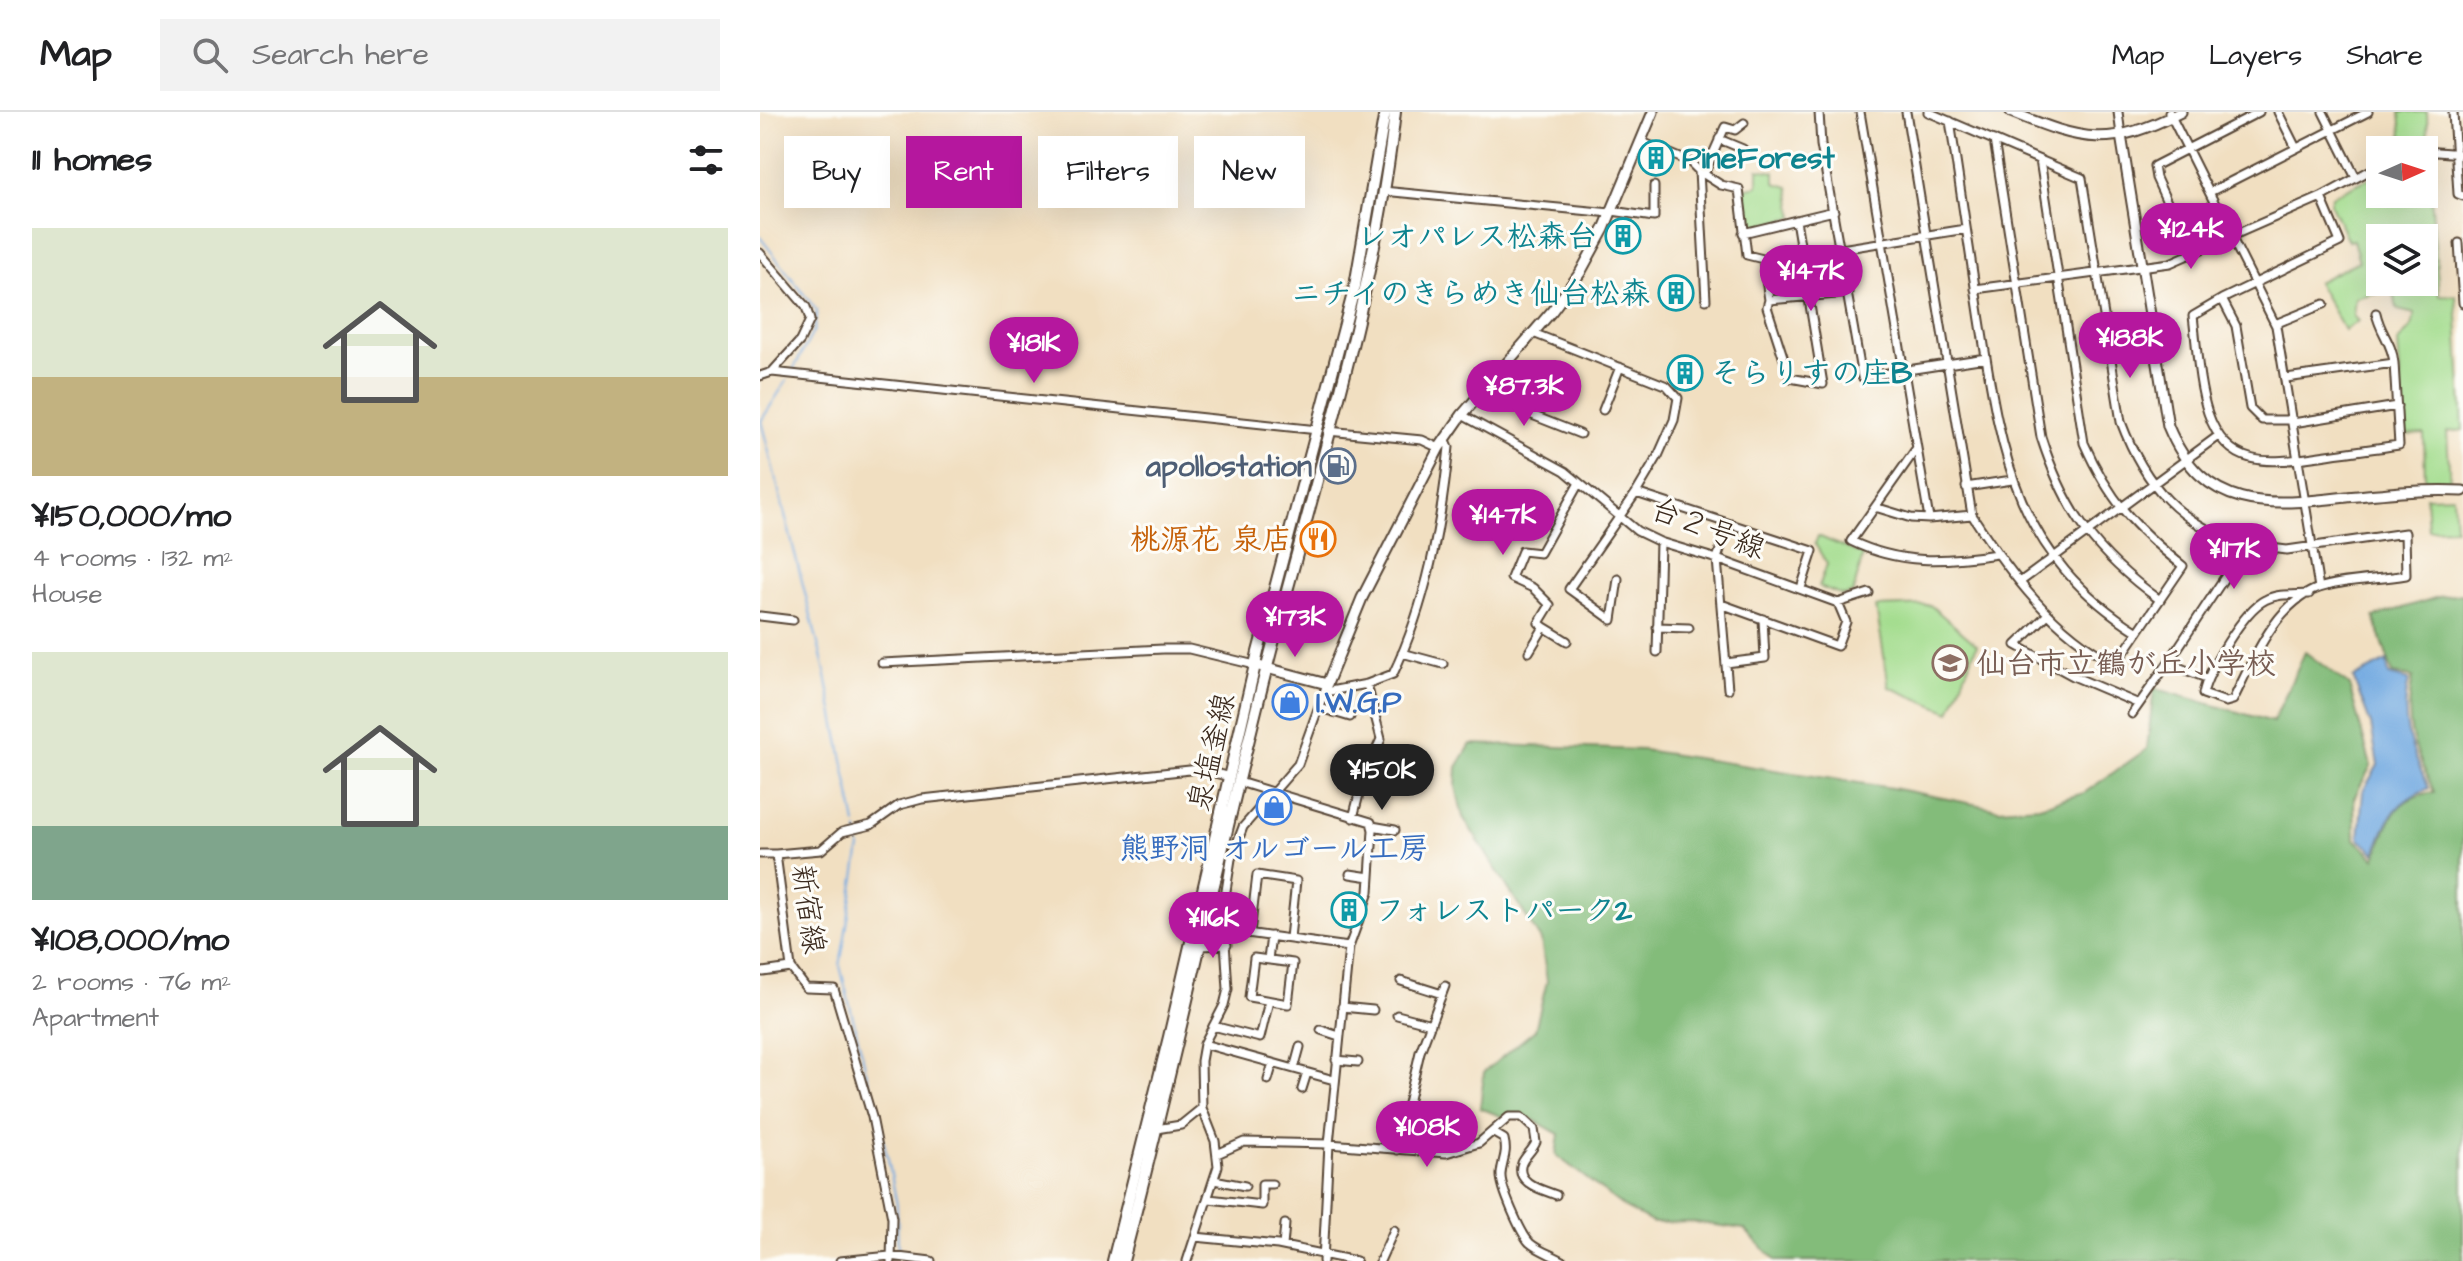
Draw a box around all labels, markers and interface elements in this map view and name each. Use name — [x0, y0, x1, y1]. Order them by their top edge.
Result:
search box — [160, 19, 720, 91]
text: Map — [40, 29, 112, 81]
icon: search — [188, 33, 232, 77]
text: Search here — [252, 34, 429, 76]
text: Map — [2112, 36, 2165, 75]
text: Layers — [2209, 36, 2302, 75]
text: Share — [2346, 36, 2423, 75]
text: 11 homes — [32, 136, 152, 184]
chip: Buy — [784, 136, 890, 208]
chip: Rent — [906, 136, 1022, 208]
chip: Filters — [1038, 136, 1178, 208]
chip: New — [1194, 136, 1305, 208]
north arrow — [2366, 136, 2438, 208]
map controls — [2366, 136, 2438, 296]
icon: filters — [684, 138, 728, 182]
place label: PineForest — [1682, 138, 1835, 180]
building icon: PineForest — [1637, 139, 1675, 177]
pin: ¥124K — [2135, 203, 2247, 271]
text: ¥124K — [2158, 211, 2224, 247]
place label: レオパレス松森台 — [1357, 216, 1597, 258]
building icon: レオパレス松森台 — [1604, 217, 1642, 255]
button: layers — [2366, 224, 2438, 296]
pin: ¥147K — [1755, 245, 1867, 313]
text: ¥147K — [1778, 253, 1844, 289]
place label: ニチイのきらめき仙台松森 — [1291, 273, 1650, 315]
building icon: ニチイのきらめき仙台松森 — [1657, 274, 1695, 312]
icon: home — [308, 280, 452, 424]
pin: ¥188K — [2074, 312, 2186, 380]
pin: ¥181K — [978, 317, 1090, 385]
text: ¥188K — [2097, 320, 2163, 356]
text: ¥181K — [1007, 325, 1061, 361]
place label: そらりすの庄B — [1711, 353, 1913, 395]
building icon: そらりすの庄B — [1666, 354, 1704, 392]
pin: ¥87.3K — [1459, 360, 1589, 428]
text: ¥87.3K — [1484, 368, 1564, 404]
place label: apollostation — [1146, 446, 1312, 489]
fuel station icon: apollostation — [1319, 447, 1357, 485]
street label: 台２号線 — [1644, 488, 1771, 570]
pin: ¥147K — [1447, 489, 1559, 557]
text: ¥150,000/mo — [32, 492, 231, 540]
text: ¥147K — [1470, 497, 1536, 533]
place label: 桃源花 泉店 — [1130, 519, 1292, 561]
restaurant icon: 桃源花 泉店 — [1299, 520, 1337, 558]
pin: ¥117K — [2178, 523, 2290, 591]
text: ¥117K — [2208, 531, 2260, 567]
text: 4 rooms · 132 m² — [32, 540, 233, 576]
text: House — [32, 576, 103, 612]
pin: ¥173K — [1239, 591, 1351, 659]
text: ¥173K — [1264, 599, 1326, 635]
place label: 仙台市立鶴が丘小学校 — [1976, 643, 2276, 685]
school or university icon: 仙台市立鶴が丘小学校 — [1931, 644, 1969, 682]
place label: I.W.G.P — [1316, 682, 1402, 724]
shop icon: I.W.G.P — [1271, 683, 1309, 721]
street label: 泉塩釜線 — [1178, 689, 1246, 815]
icon: home — [308, 704, 452, 848]
pin: ¥150K — [1326, 744, 1438, 812]
text: ¥150K — [1348, 752, 1416, 788]
shop icon: 熊野洞 オルゴール工房 — [1255, 788, 1293, 826]
place label: 熊野洞 オルゴール工房 — [1119, 828, 1429, 870]
street label: 新宿線 — [781, 862, 835, 957]
place label: フォレストパーク2 — [1375, 890, 1633, 932]
building icon: フォレストパーク2 — [1330, 891, 1368, 929]
pin: ¥116K — [1157, 892, 1269, 960]
text: ¥116K — [1187, 900, 1239, 936]
text: ¥108,000/mo — [32, 916, 229, 964]
text: 2 rooms · 76 m² — [32, 964, 231, 1000]
text: Apartment — [32, 1000, 159, 1036]
pin: ¥108K — [1371, 1101, 1483, 1169]
text: ¥108K — [1394, 1109, 1460, 1145]

